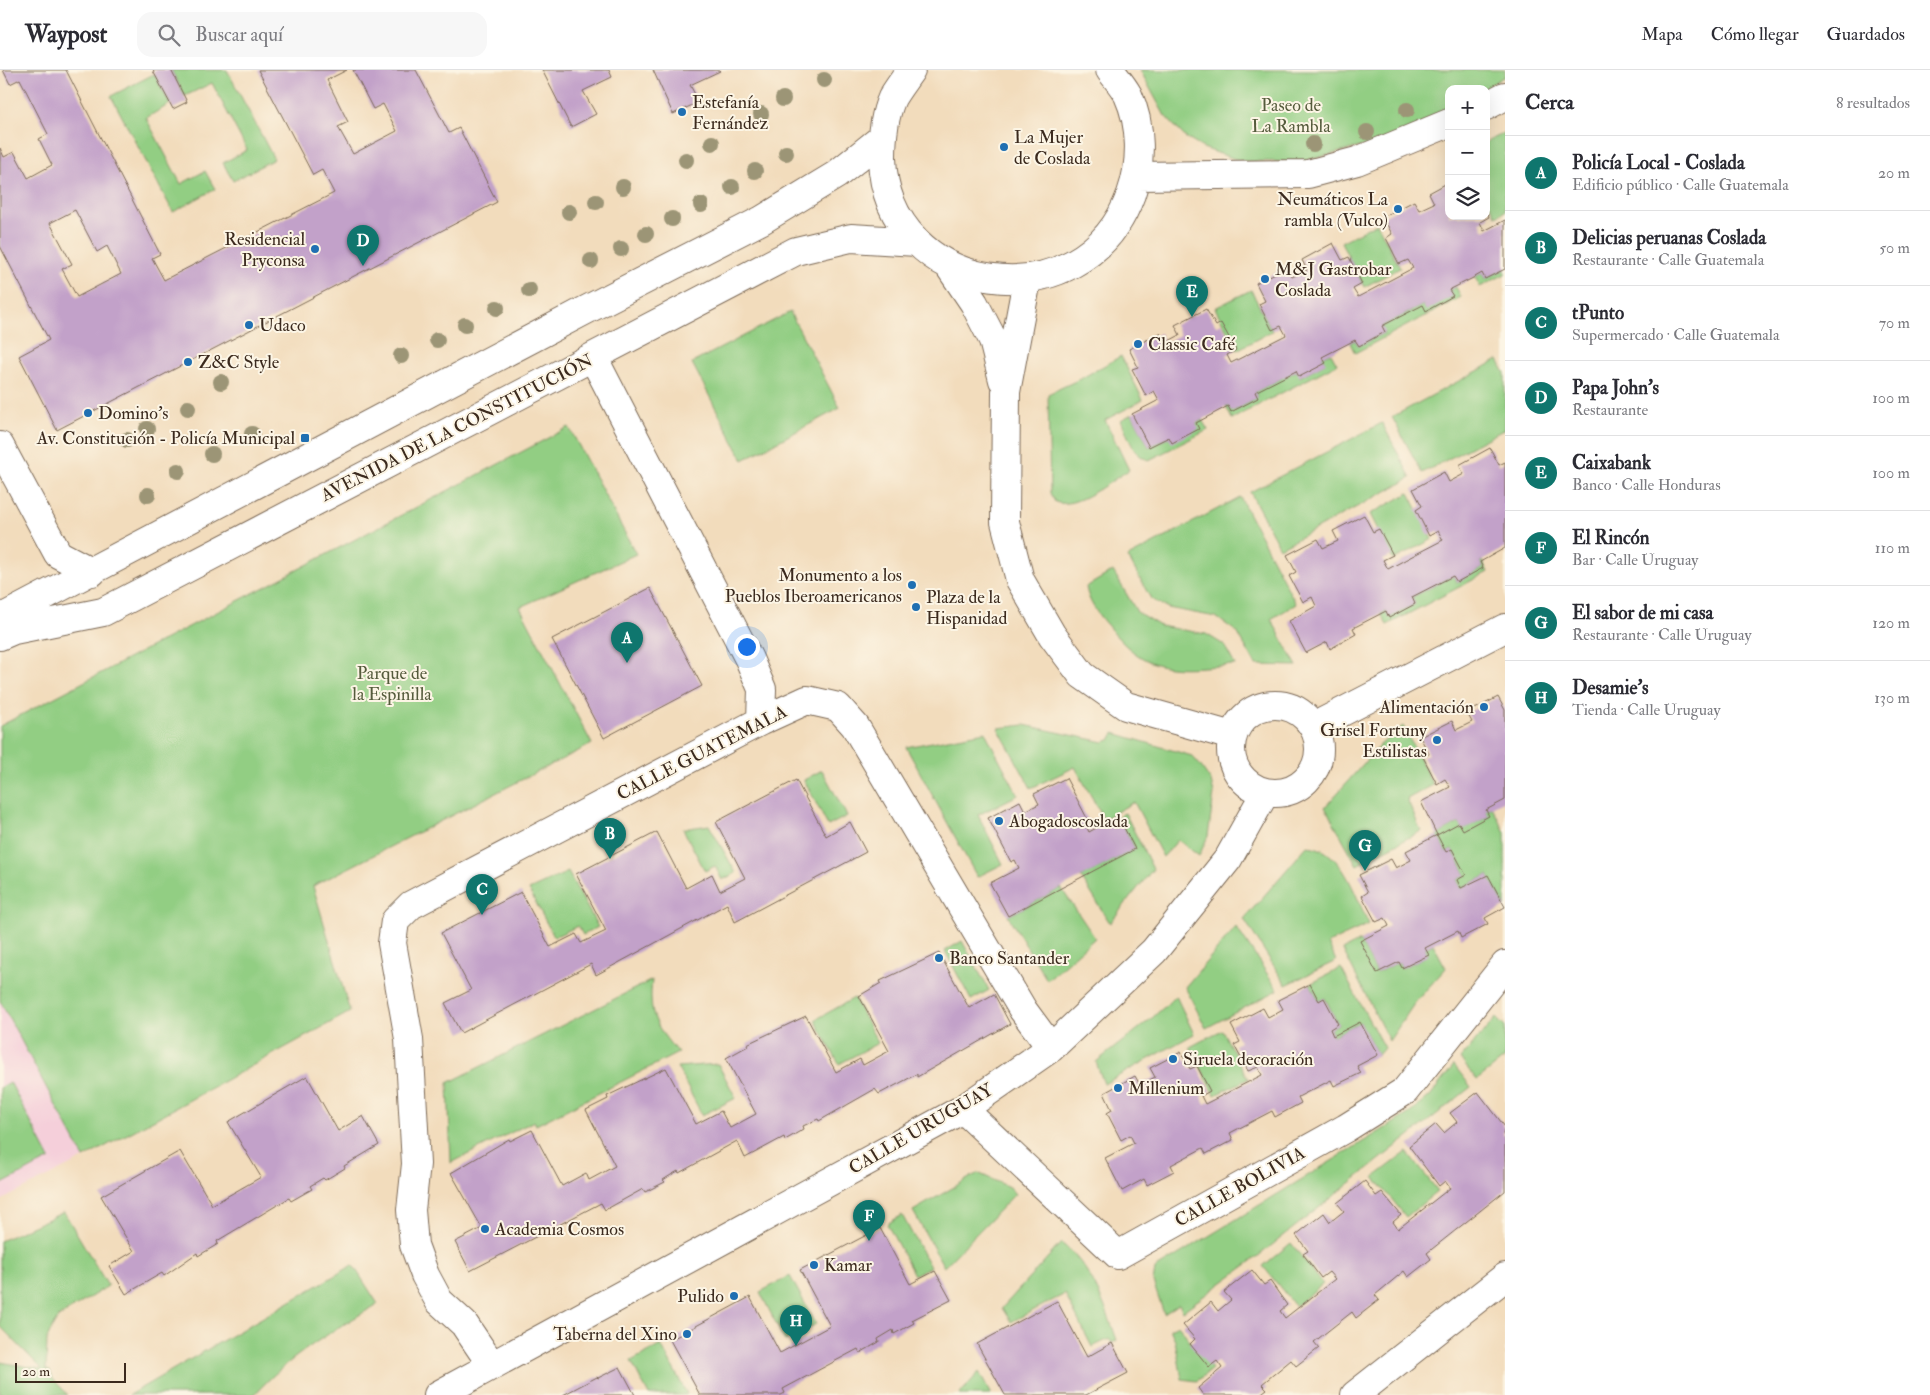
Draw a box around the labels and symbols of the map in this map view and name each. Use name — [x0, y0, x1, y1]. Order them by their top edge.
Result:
place label: Estefanía Fernández — [692, 91, 768, 135]
park label: Paseo de La Rambla — [1251, 94, 1331, 138]
marker: Estefanía Fernández — [676, 106, 688, 118]
place label: La Mujer de Coslada — [1014, 126, 1091, 170]
marker: La Mujer de Coslada — [998, 141, 1010, 153]
place label: Neumáticos La rambla (Vulco) — [1277, 188, 1389, 232]
marker: Neumáticos La rambla (Vulco) — [1392, 203, 1404, 215]
pin: D — [347, 225, 379, 266]
place label: Residencial Pryconsa — [224, 228, 306, 272]
marker: Residencial Pryconsa — [309, 243, 321, 255]
place label: M&J Gastrobar Coslada — [1275, 258, 1392, 302]
marker: M&J Gastrobar Coslada — [1259, 273, 1271, 285]
pin: E — [1176, 276, 1208, 317]
place label: Udaco — [259, 314, 306, 337]
marker: Udaco — [243, 319, 255, 331]
place label: Classic Café — [1148, 333, 1236, 356]
marker: Classic Café — [1132, 338, 1144, 350]
street label: AVENIDA DE LA CONSTITUCIÓN — [316, 349, 597, 507]
place label: Z&C Style — [198, 351, 280, 374]
marker: Z&C Style — [182, 356, 194, 368]
place label: Domino's — [98, 402, 168, 425]
marker: Domino's — [82, 407, 94, 419]
place label: Av. Constitución - Policía Municipal — [36, 427, 295, 450]
marker: Av. Constitución - Policía Municipal — [299, 432, 311, 444]
place label: Monumento a los Pueblos Iberoamericanos — [725, 564, 902, 608]
marker: Monumento a los Pueblos Iberoamericanos — [906, 579, 918, 591]
place label: Plaza de la Hispanidad — [926, 586, 1007, 630]
marker: Plaza de la Hispanidad — [910, 601, 922, 613]
pin: A — [611, 622, 643, 663]
your location — [734, 634, 760, 660]
park label: Parque de la Espinilla — [352, 662, 432, 706]
place label: Alimentación — [1378, 696, 1474, 719]
street label: CALLE GUATEMALA — [613, 700, 791, 806]
marker: Alimentación — [1478, 701, 1490, 713]
place label: Grisel Fortuny Estilistas — [1320, 719, 1428, 763]
marker: Grisel Fortuny Estilistas — [1431, 734, 1443, 746]
place label: Abogadoscoslada — [1008, 810, 1129, 833]
marker: Abogadoscoslada — [993, 815, 1005, 827]
pin: B — [594, 818, 626, 859]
pin: G — [1349, 830, 1381, 871]
pin: C — [466, 874, 498, 915]
place label: Banco Santander — [949, 947, 1070, 970]
marker: Banco Santander — [933, 952, 945, 964]
place label: Siruela decoración — [1183, 1048, 1313, 1071]
marker: Siruela decoración — [1167, 1053, 1179, 1065]
place label: Millenium — [1128, 1077, 1204, 1100]
street label: CALLE URUGUAY — [845, 1078, 998, 1180]
marker: Millenium — [1112, 1082, 1124, 1094]
street label: CALLE BOLIVIA — [1171, 1141, 1310, 1232]
pin: F — [853, 1200, 885, 1241]
place label: Academia Cosmos — [494, 1218, 624, 1241]
marker: Academia Cosmos — [479, 1223, 491, 1235]
place label: Kamar — [824, 1254, 872, 1277]
marker: Kamar — [808, 1259, 820, 1271]
place label: Pulido — [677, 1285, 724, 1308]
marker: Pulido — [728, 1290, 740, 1302]
pin: H — [780, 1305, 812, 1346]
place label: Taberna del Xino — [553, 1323, 677, 1346]
marker: Taberna del Xino — [681, 1328, 693, 1340]
scale bar — [15, 1360, 126, 1383]

